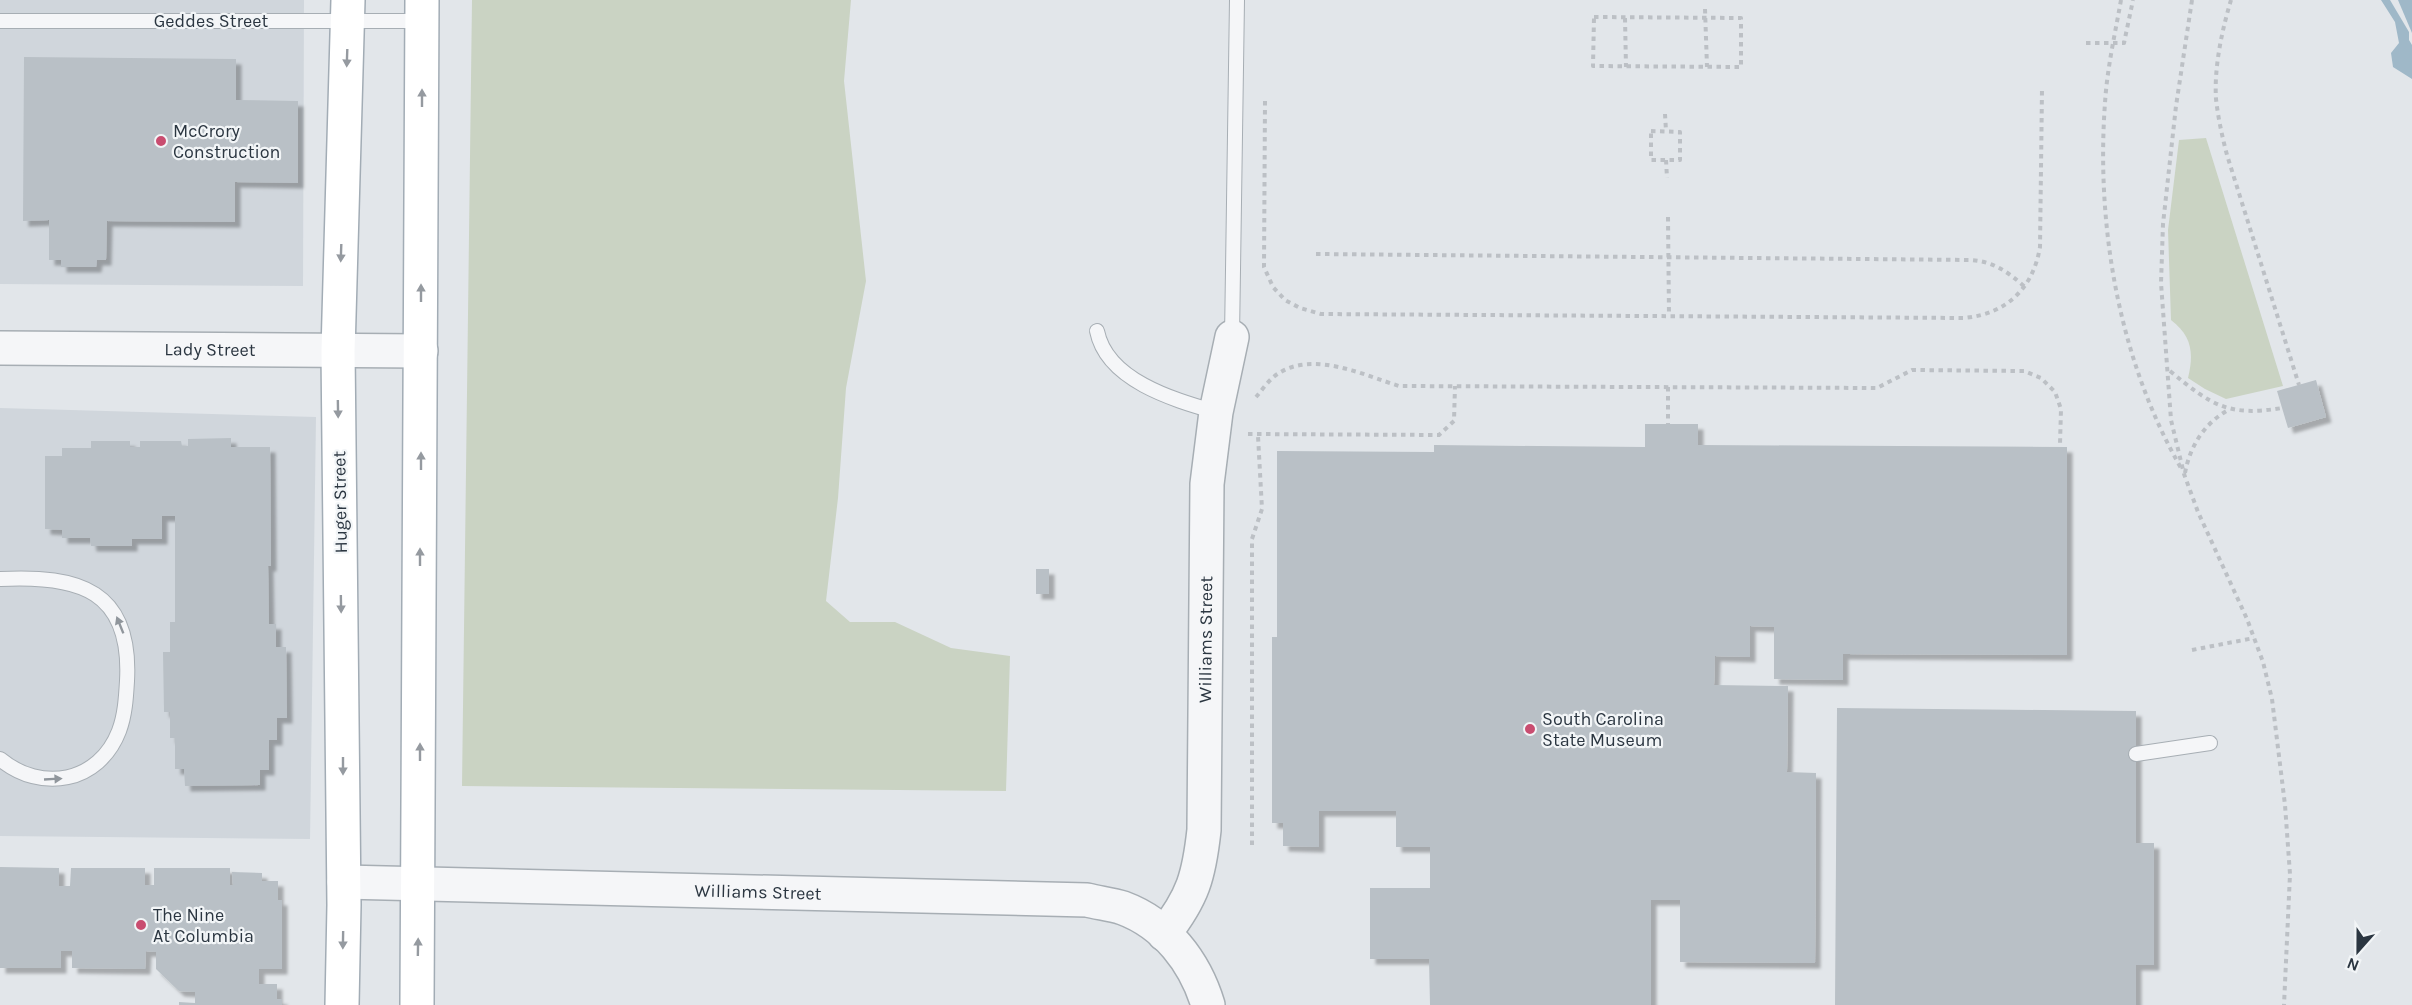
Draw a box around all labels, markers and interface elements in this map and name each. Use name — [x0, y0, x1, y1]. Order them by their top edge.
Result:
street label: Geddes Street — [154, 10, 269, 32]
one-way arrow — [343, 49, 352, 68]
one-way arrow — [417, 88, 427, 107]
place label: McCrory Construction — [173, 120, 281, 163]
marker: McCrory Construction — [154, 134, 168, 148]
one-way arrow — [336, 244, 345, 263]
one-way arrow — [416, 283, 426, 302]
street label: Lady Street — [164, 338, 256, 361]
one-way arrow — [334, 400, 343, 419]
street label: Huger Street — [328, 450, 352, 553]
one-way arrow — [416, 452, 426, 471]
one-way arrow — [415, 547, 425, 566]
street label: Williams Street — [1194, 576, 1217, 703]
one-way arrow — [336, 595, 346, 614]
one-way arrow — [115, 616, 124, 634]
place label: South Carolina State Museum — [1542, 708, 1664, 751]
marker: South Carolina State Museum — [1523, 722, 1537, 736]
one-way arrow — [415, 742, 425, 761]
one-way arrow — [338, 756, 348, 775]
one-way arrow — [43, 774, 62, 784]
street label: Williams Street — [694, 879, 822, 905]
place label: The Nine At Columbia — [153, 904, 254, 947]
marker: The Nine At Columbia — [134, 918, 148, 932]
north arrow — [2328, 921, 2388, 981]
one-way arrow — [339, 931, 348, 950]
one-way arrow — [413, 937, 423, 956]
text: N — [2344, 954, 2362, 975]

